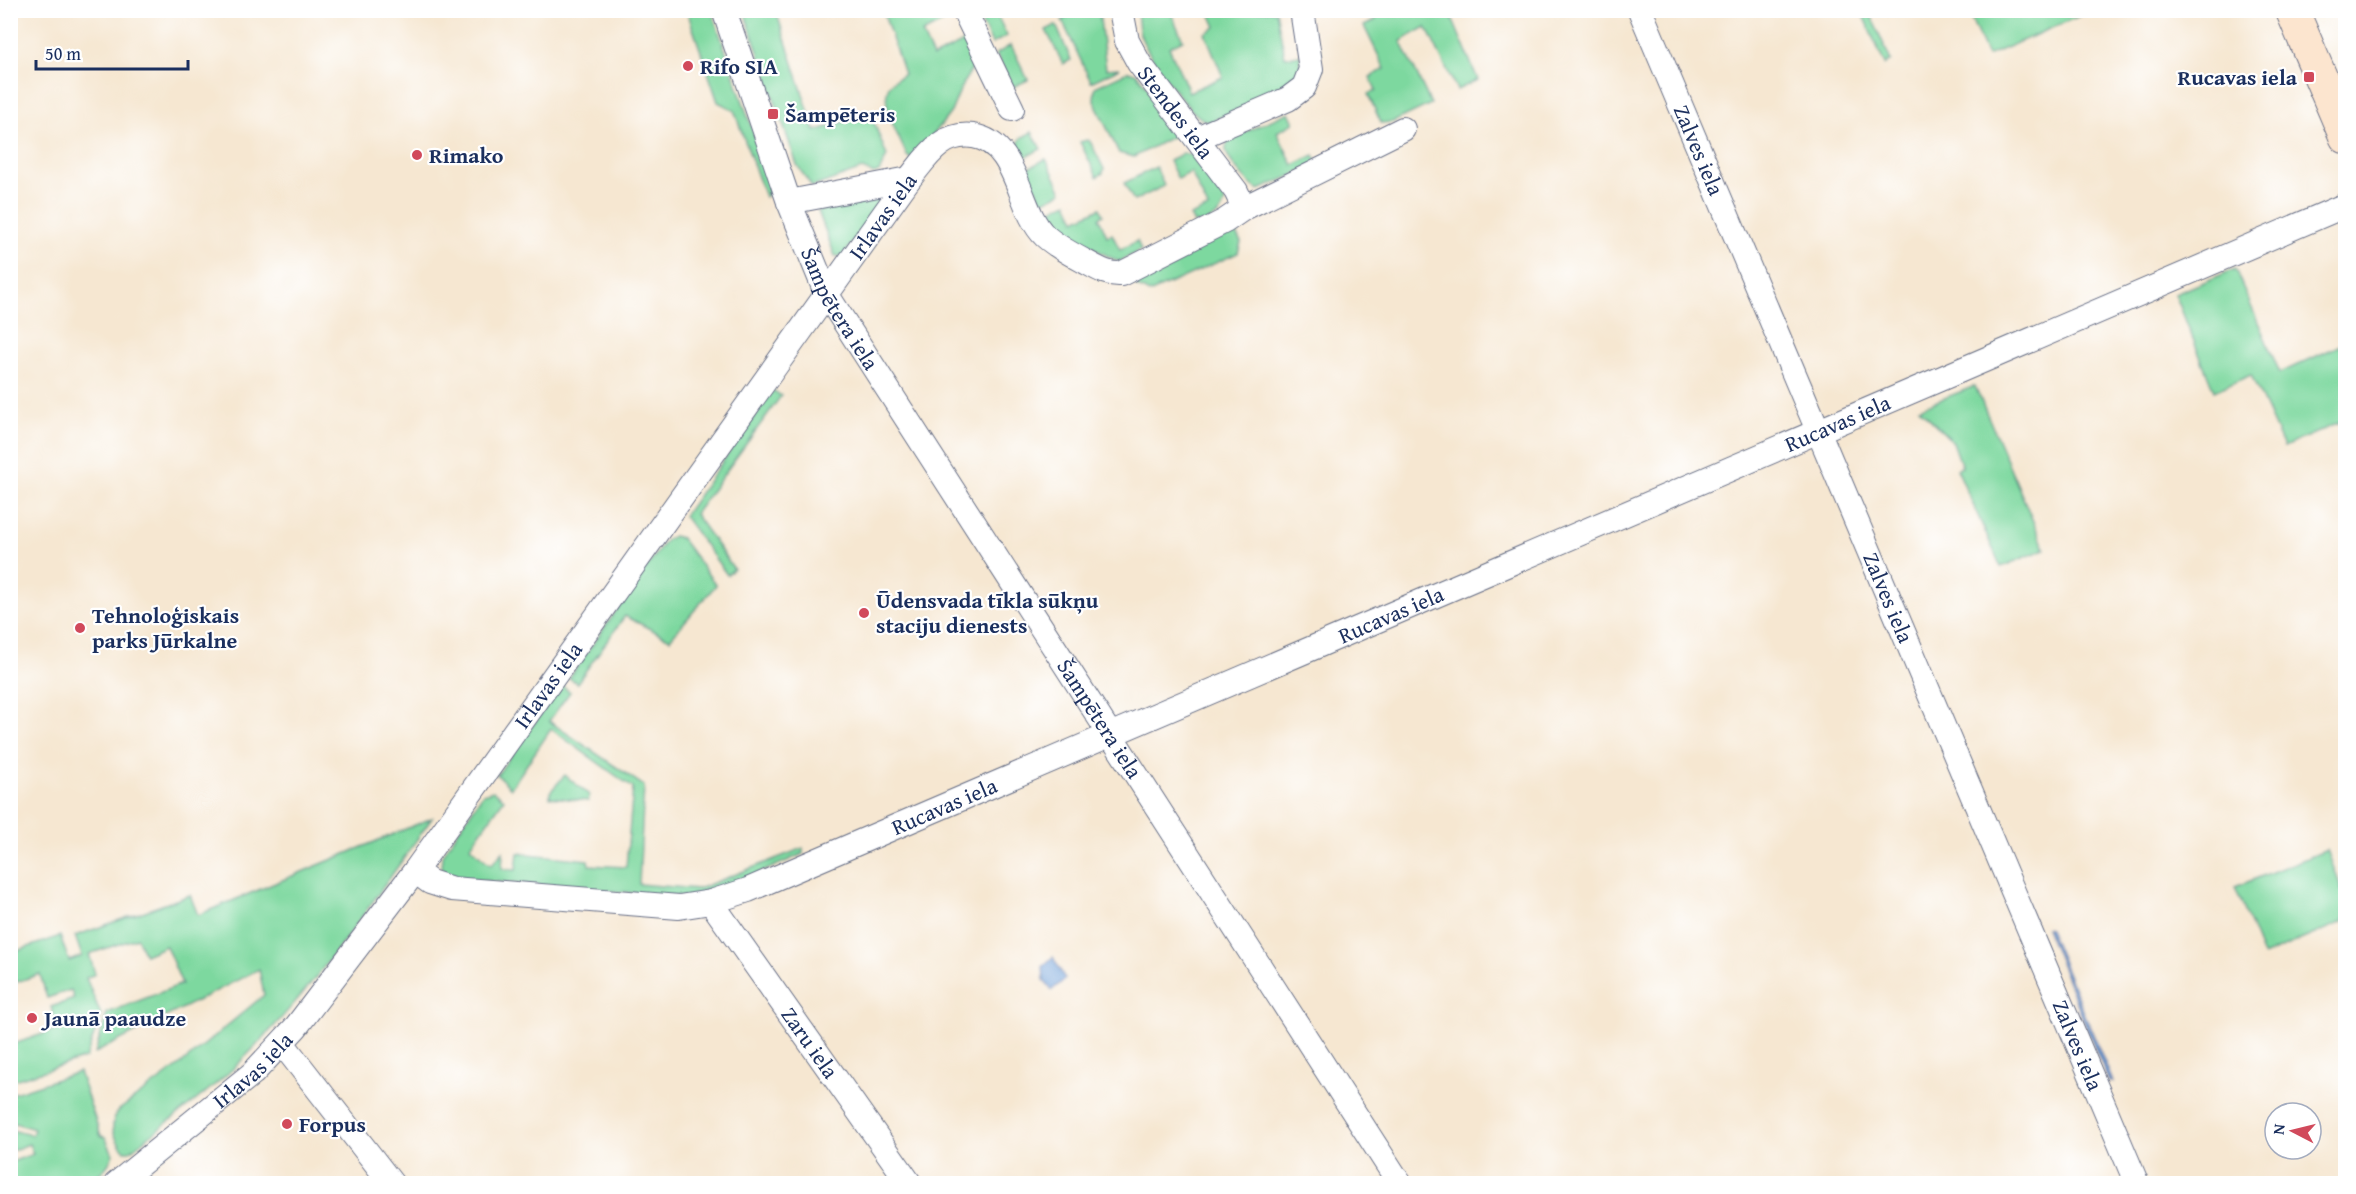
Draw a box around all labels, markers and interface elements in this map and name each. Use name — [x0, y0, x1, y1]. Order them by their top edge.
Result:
scale bar — [36, 33, 188, 71]
text: 50 m — [45, 40, 81, 67]
place label: Rifo SIA — [700, 50, 778, 82]
street label: Stendes iela — [1130, 58, 1222, 166]
marker: Rifo SIA — [681, 59, 695, 73]
place label: Rucavas iela — [2178, 61, 2298, 93]
marker: Rucavas iela — [2302, 70, 2316, 84]
place label: Šampēteris — [785, 98, 896, 130]
street label: Zalves iela — [1666, 100, 1733, 201]
marker: Šampēteris — [766, 107, 780, 121]
place label: Rimako — [429, 139, 504, 171]
marker: Rimako — [410, 148, 424, 162]
street label: Irlavas iela — [840, 166, 925, 266]
street label: Šampētera iela — [793, 242, 887, 377]
street label: Rucavas iela — [1780, 386, 1896, 460]
street label: Zalves iela — [1855, 547, 1922, 648]
street label: Rucavas iela — [1333, 577, 1449, 651]
place label: Ūdensvada tīkla sūkņu staciju dienests — [876, 584, 1099, 641]
place label: Tehnoloģiskais parks Jūrkalne — [92, 599, 239, 656]
marker: Ūdensvada tīkla sūkņu staciju dienests — [857, 606, 871, 620]
marker: Tehnoloģiskais parks Jūrkalne — [73, 621, 87, 635]
street label: Irlavas iela — [506, 635, 590, 735]
street label: Šampētera iela — [1049, 652, 1151, 785]
street label: Rucavas iela — [886, 769, 1002, 843]
street label: Zalves iela — [2045, 995, 2112, 1096]
street label: Zaru iela — [774, 1000, 847, 1085]
place label: Jaunā paaudze — [40, 1002, 186, 1034]
marker: Jaunā paaudze — [25, 1011, 39, 1025]
street label: Irlavas iela — [205, 1024, 300, 1116]
north arrow — [2263, 1101, 2323, 1161]
place label: Forpus — [299, 1108, 366, 1140]
marker: Forpus — [280, 1117, 294, 1131]
text: N — [2266, 1122, 2291, 1136]

